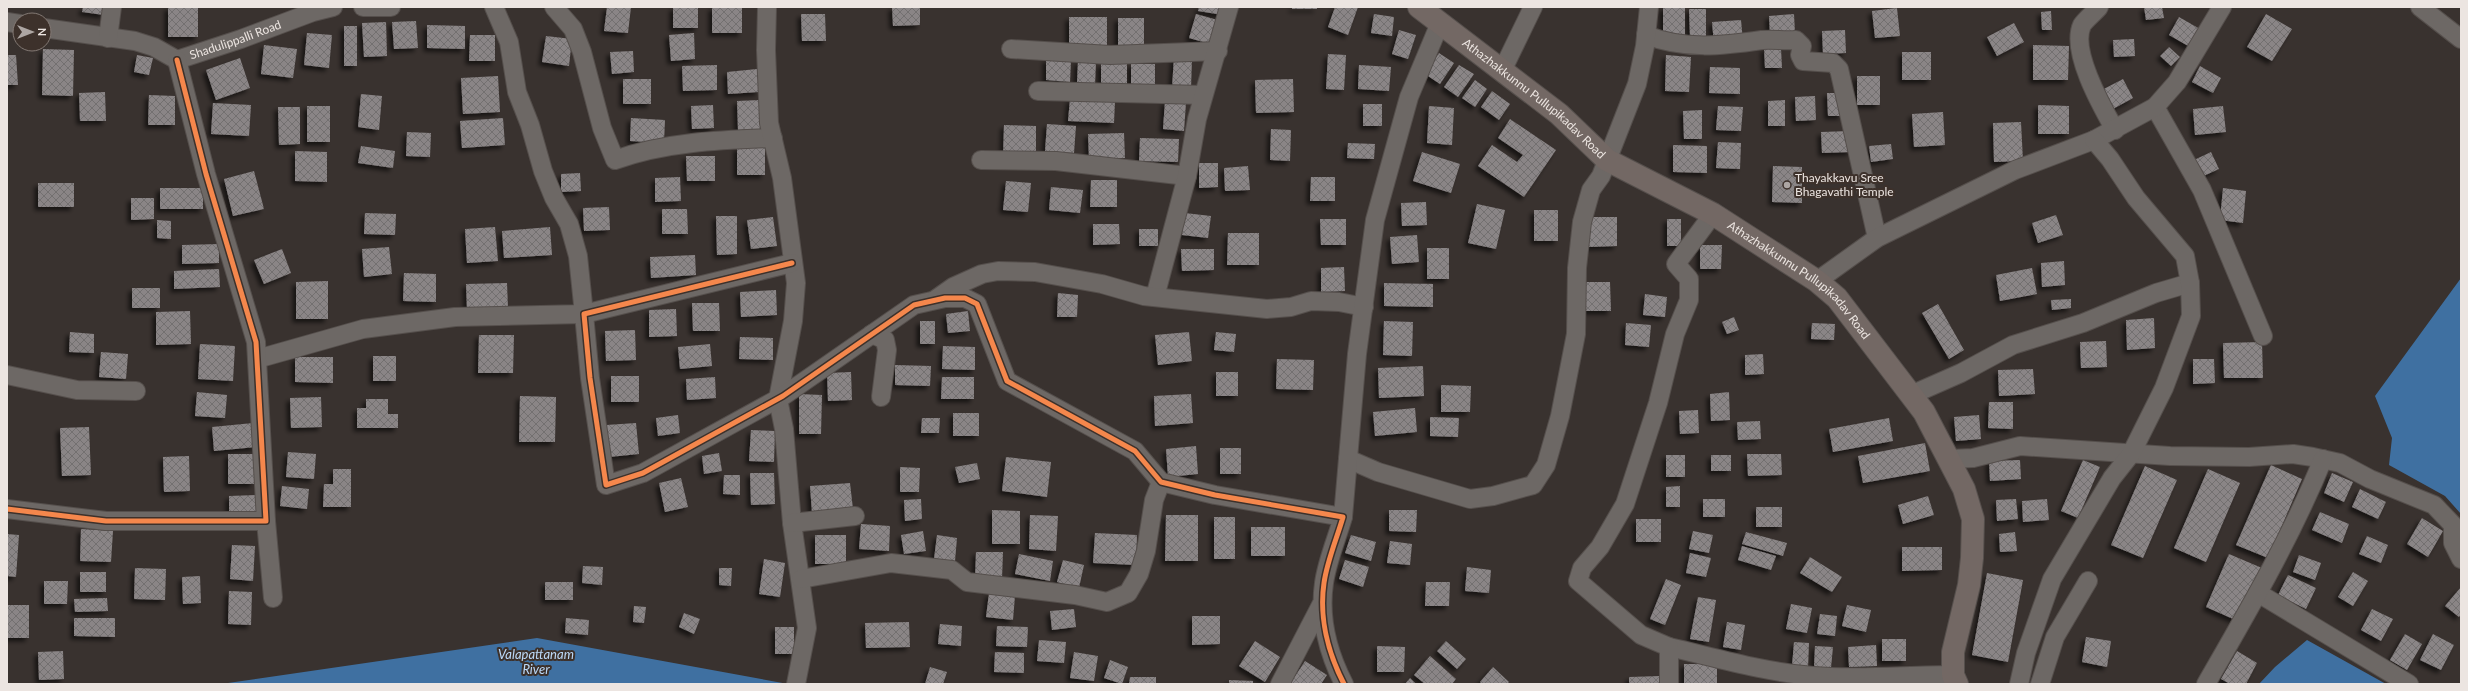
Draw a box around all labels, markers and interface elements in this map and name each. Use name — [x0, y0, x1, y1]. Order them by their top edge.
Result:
north arrow — [12, 12, 52, 52]
street label: Shadulippalli Road — [188, 17, 283, 62]
text: N — [36, 28, 49, 36]
street label: Athazhakkunnu Pullupikadav Road — [1460, 35, 1609, 162]
place label: Thayakkavu Sree Bhagavathi Temple — [1795, 170, 1894, 199]
marker: Thayakkavu Sree Bhagavathi Temple — [1782, 180, 1792, 190]
street label: Athazhakkunnu Pullupikadav Road — [1725, 217, 1874, 342]
water label: Valapattanam River — [498, 646, 574, 677]

